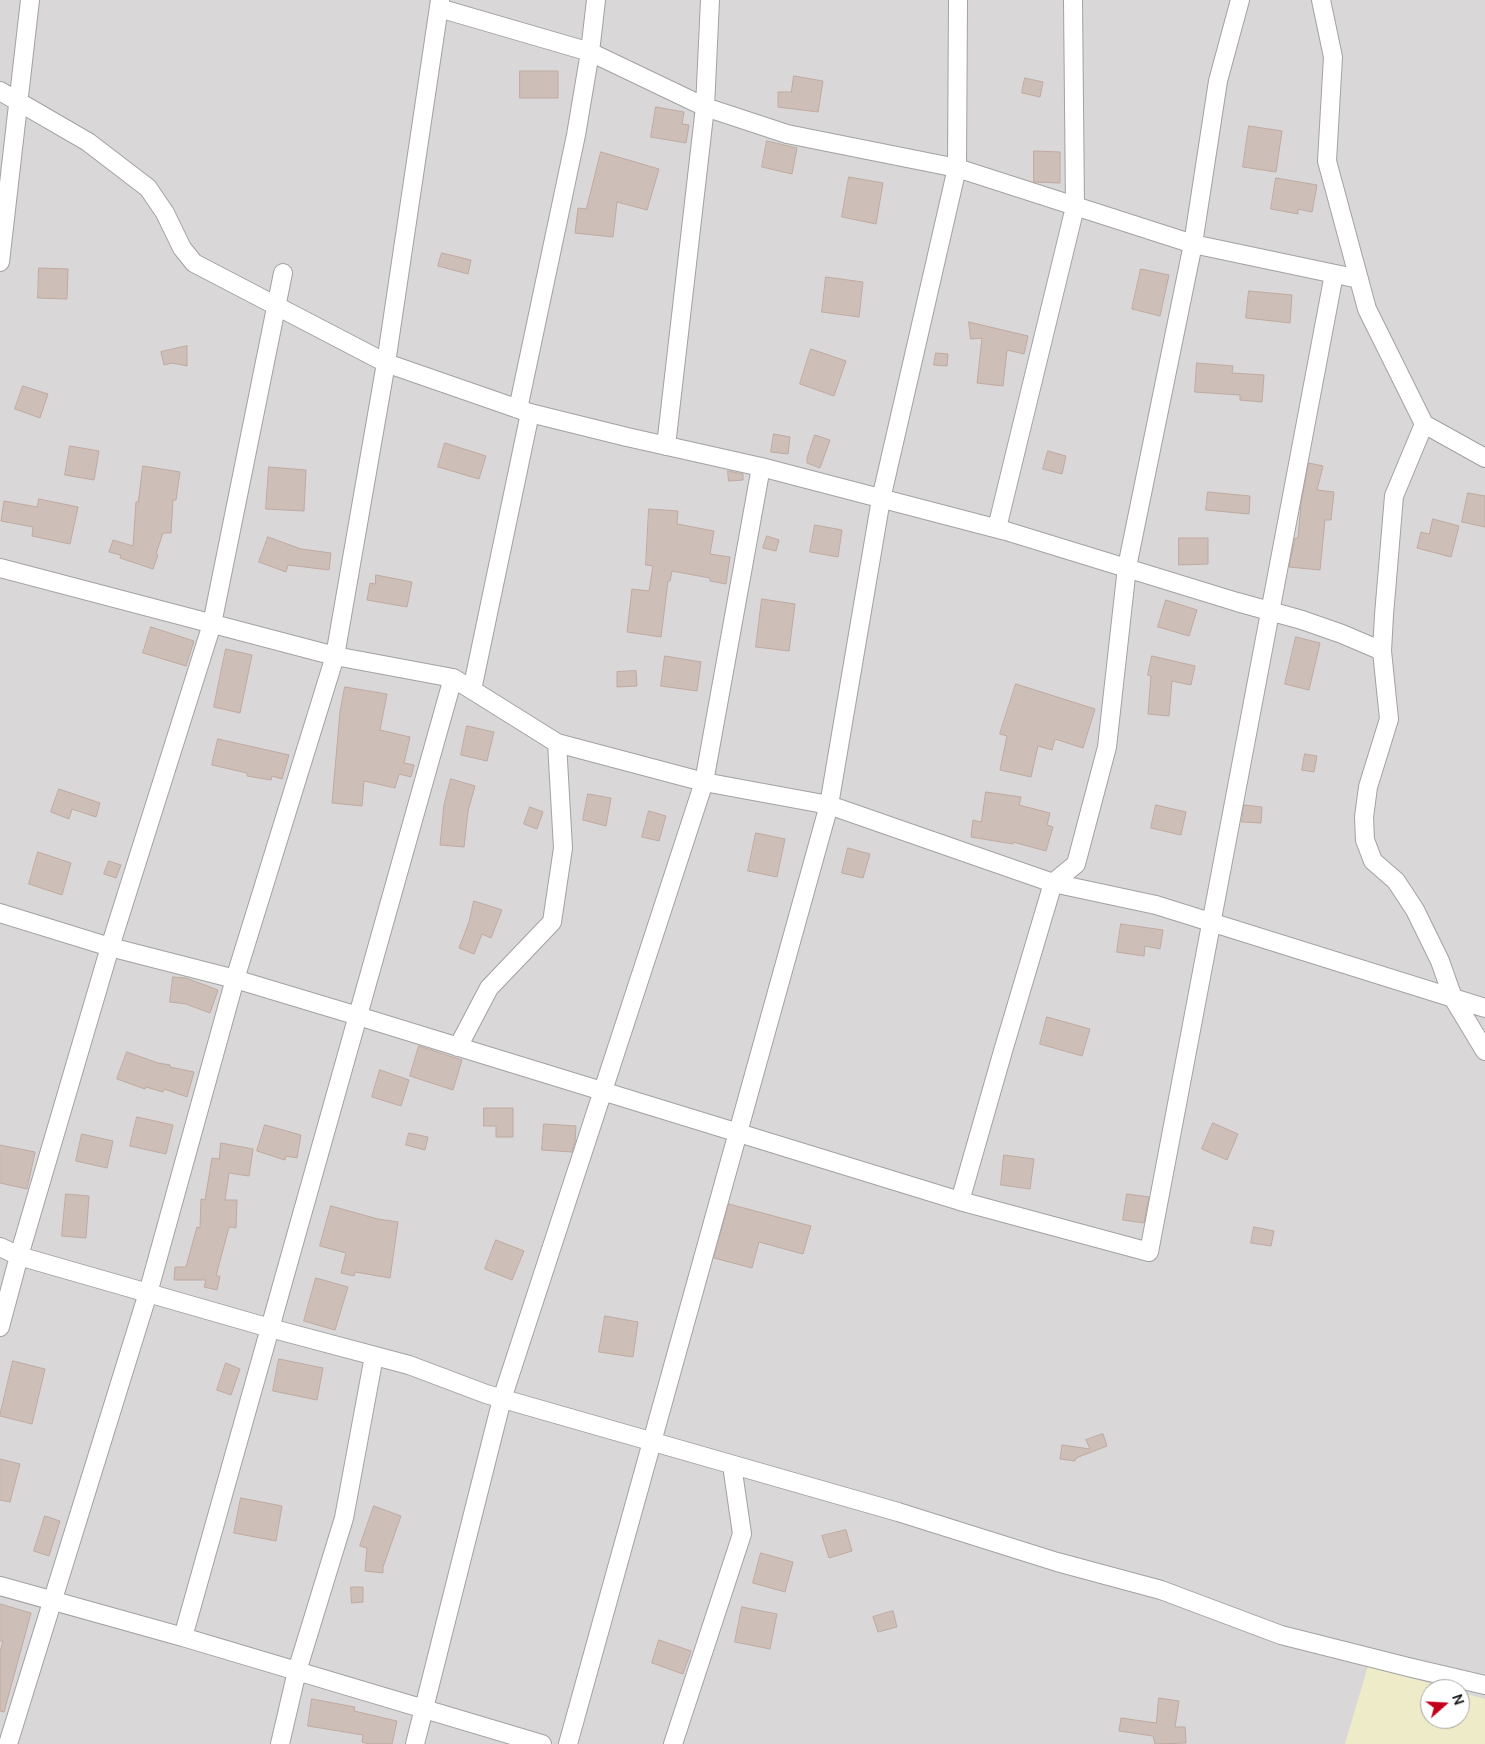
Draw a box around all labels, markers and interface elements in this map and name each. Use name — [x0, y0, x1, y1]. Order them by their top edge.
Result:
north arrow — [1420, 1679, 1470, 1729]
text: N — [1448, 1692, 1468, 1707]

